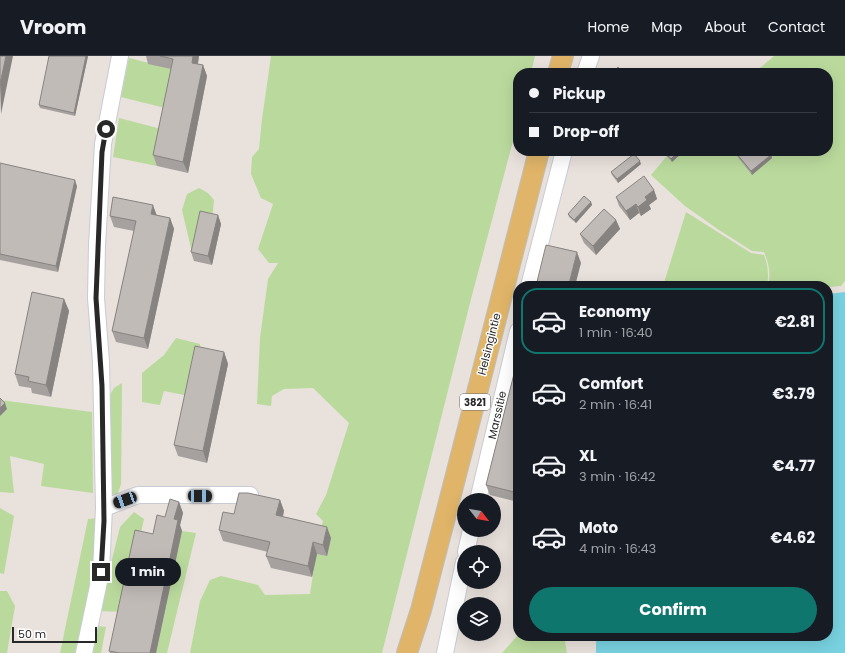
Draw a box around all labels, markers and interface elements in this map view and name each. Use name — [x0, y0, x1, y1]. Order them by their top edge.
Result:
text: Vroom — [20, 14, 86, 41]
text: Home — [587, 17, 629, 37]
text: Map — [651, 17, 682, 37]
text: About — [704, 17, 746, 37]
text: Contact — [768, 17, 825, 37]
text: Pickup — [553, 83, 605, 104]
route start — [97, 120, 115, 138]
text: Drop-off — [553, 121, 619, 142]
text: Economy — [579, 301, 651, 322]
icon: car — [531, 303, 567, 339]
street label: Helsingintie — [474, 311, 504, 377]
text: €2.81 — [775, 311, 815, 332]
text: 1 min · 16:40 — [579, 323, 653, 342]
text: Comfort — [579, 373, 643, 394]
icon: car — [531, 375, 567, 411]
text: €3.79 — [773, 383, 815, 404]
street label: Marssitie — [484, 389, 510, 441]
road number: 3821 — [460, 394, 490, 410]
text: 2 min · 16:41 — [579, 395, 652, 414]
text: XL — [579, 445, 597, 466]
icon: car — [531, 447, 567, 483]
text: €4.77 — [773, 455, 815, 476]
text: 3 min · 16:42 — [579, 467, 656, 486]
car — [112, 490, 138, 510]
car — [188, 490, 212, 502]
north arrow — [457, 493, 501, 537]
map controls — [457, 493, 501, 641]
text: Moto — [579, 517, 618, 538]
icon: car — [531, 519, 567, 555]
text: €4.62 — [771, 527, 815, 548]
text: 4 min · 16:43 — [579, 539, 656, 558]
button: locate — [457, 545, 501, 589]
callout: 1 min — [115, 558, 181, 586]
text: 1 min — [131, 562, 165, 581]
route end — [92, 563, 110, 581]
button: Confirm — [529, 587, 817, 633]
button: layers — [457, 597, 501, 641]
scale bar — [12, 625, 97, 644]
text: 50 m — [18, 626, 46, 642]

